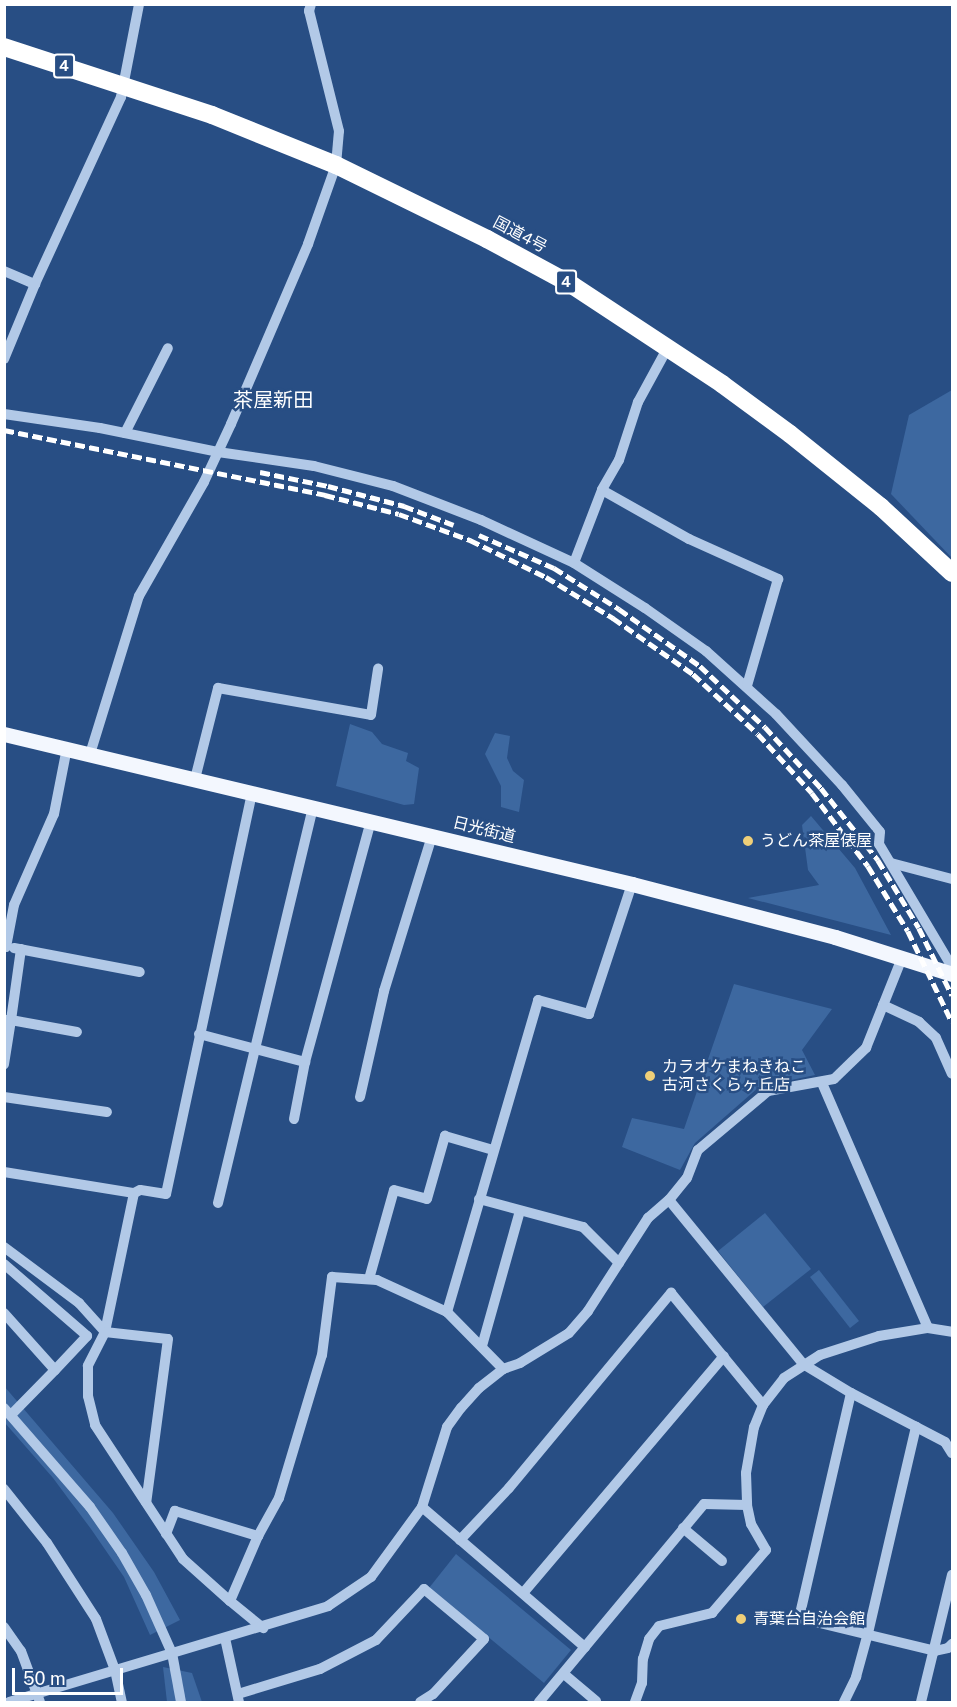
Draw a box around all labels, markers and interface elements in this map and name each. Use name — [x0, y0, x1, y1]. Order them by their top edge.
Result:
road number: 4 — [52, 54, 76, 78]
street label: 国道4号 — [490, 213, 550, 257]
road number: 4 — [554, 270, 578, 294]
district label: 茶屋新田 — [233, 388, 313, 412]
street label: 日光街道 — [451, 813, 517, 847]
place label: うどん茶屋俵屋 — [760, 831, 872, 851]
marker: うどん茶屋俵屋 — [741, 834, 755, 848]
place label: カラオケまねきねこ 古河さくらヶ丘店 — [662, 1057, 806, 1095]
marker: カラオケまねきねこ 古河さくらヶ丘店 — [643, 1069, 657, 1083]
place label: 青葉台自治会館 — [753, 1609, 865, 1629]
marker: 青葉台自治会館 — [734, 1612, 748, 1626]
scale bar — [15, 1656, 126, 1694]
text: 50 m — [23, 1668, 66, 1689]

